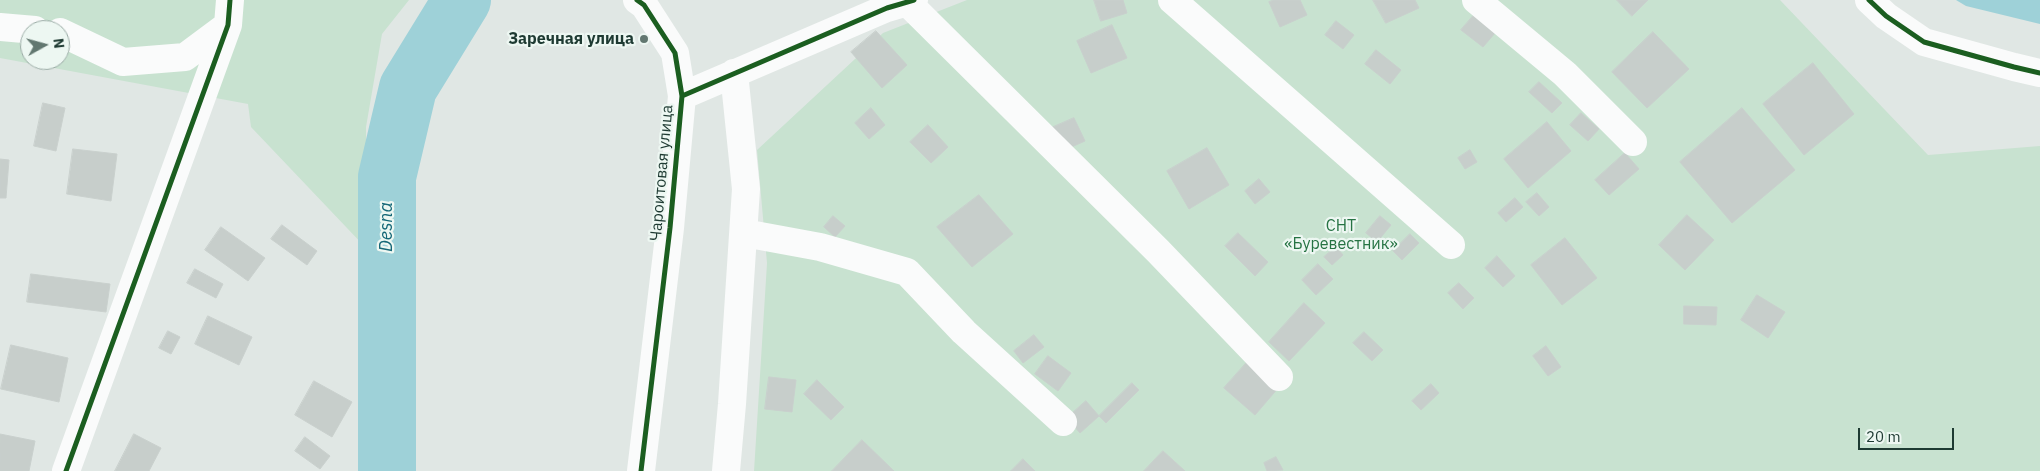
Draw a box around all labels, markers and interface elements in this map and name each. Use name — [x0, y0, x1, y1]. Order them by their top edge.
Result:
north arrow — [20, 20, 70, 70]
place label: Заречная улица — [508, 29, 634, 49]
marker: Заречная улица — [638, 33, 650, 45]
text: N — [49, 37, 68, 49]
street label: Чароитовая улица — [646, 104, 678, 242]
water label: Desna — [376, 202, 398, 252]
park label: СНТ «Буревестник» — [1284, 216, 1398, 254]
scale bar — [1860, 418, 1956, 450]
text: 20 m — [1866, 427, 1901, 446]

